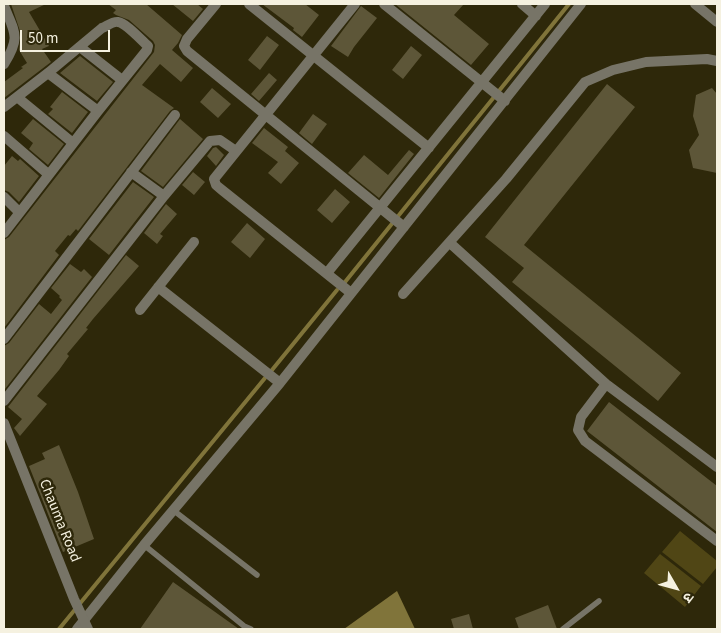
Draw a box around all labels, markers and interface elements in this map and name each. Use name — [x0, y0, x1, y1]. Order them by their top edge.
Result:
scale bar — [22, 20, 112, 52]
text: 50 m — [28, 28, 58, 49]
street label: Chauma Road — [34, 477, 84, 565]
north arrow — [651, 563, 701, 613]
text: उ — [677, 588, 698, 607]

